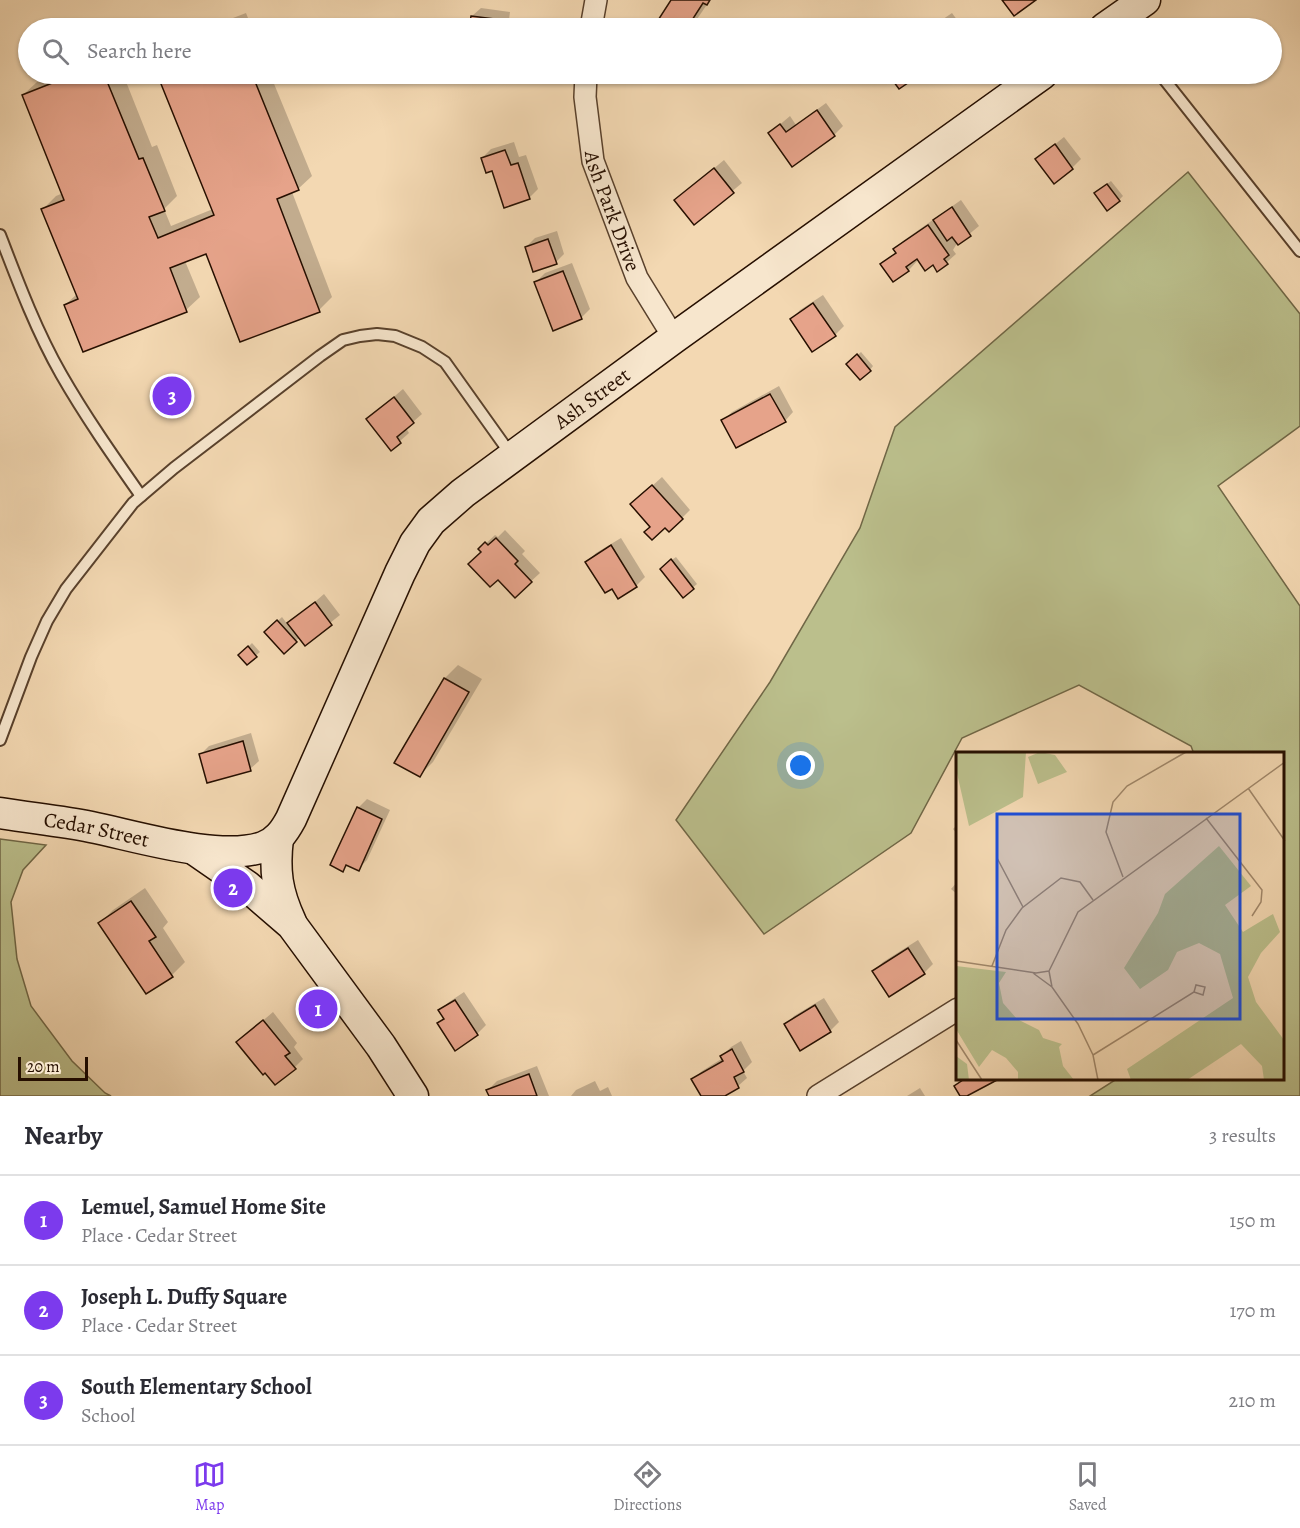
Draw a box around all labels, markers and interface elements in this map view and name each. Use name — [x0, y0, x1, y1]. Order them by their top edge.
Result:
search box — [18, 18, 1282, 84]
icon: search — [39, 35, 72, 68]
text: Search here — [87, 36, 192, 66]
street label: Ash Park Drive — [578, 148, 647, 275]
street label: Ash Street — [548, 361, 636, 436]
pin: 3 — [152, 374, 192, 418]
your location — [786, 751, 815, 780]
inset map — [956, 752, 1285, 1081]
street label: Cedar Street — [42, 806, 152, 854]
pin: 2 — [214, 866, 252, 910]
pin: 1 — [298, 986, 338, 1032]
scale bar — [18, 1054, 88, 1082]
text: 20 m — [27, 1056, 60, 1078]
text: Nearby — [24, 1118, 103, 1153]
text: 3 results — [1209, 1122, 1276, 1149]
text: Lemuel, Samuel Home Site — [81, 1192, 326, 1222]
text: 1 — [40, 1207, 47, 1234]
text: 150 m — [1229, 1207, 1276, 1234]
text: Place · Cedar Street — [81, 1222, 237, 1249]
text: Joseph L. Duffy Square — [81, 1282, 287, 1312]
text: 2 — [39, 1297, 48, 1324]
text: 170 m — [1230, 1297, 1276, 1324]
text: Place · Cedar Street — [81, 1312, 237, 1339]
text: South Elementary School — [81, 1372, 312, 1402]
text: 3 — [39, 1387, 48, 1414]
text: 210 m — [1228, 1387, 1276, 1414]
text: School — [81, 1402, 135, 1429]
tab: Map — [193, 1458, 226, 1516]
tab: Directions — [613, 1458, 682, 1516]
tab: Saved — [1069, 1458, 1107, 1516]

